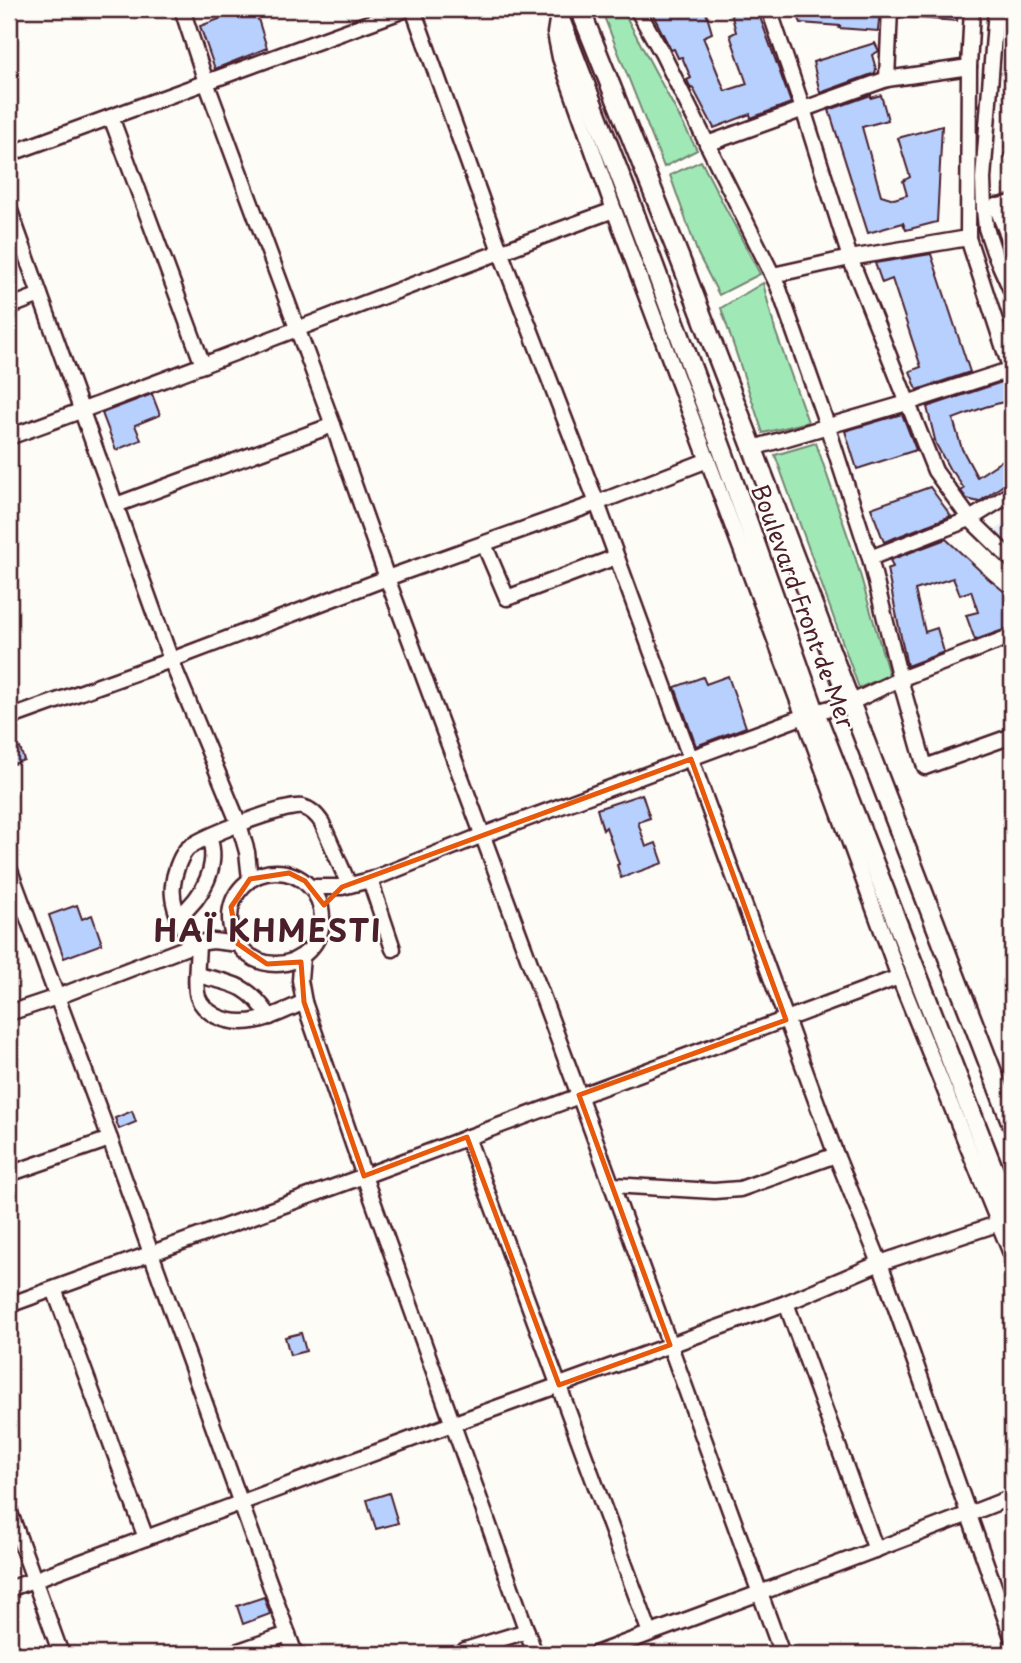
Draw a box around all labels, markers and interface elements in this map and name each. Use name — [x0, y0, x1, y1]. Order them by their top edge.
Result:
street label: Boulevard Front de Mer — [743, 479, 865, 733]
district label: HAÏ KHMESTI — [154, 907, 382, 952]

